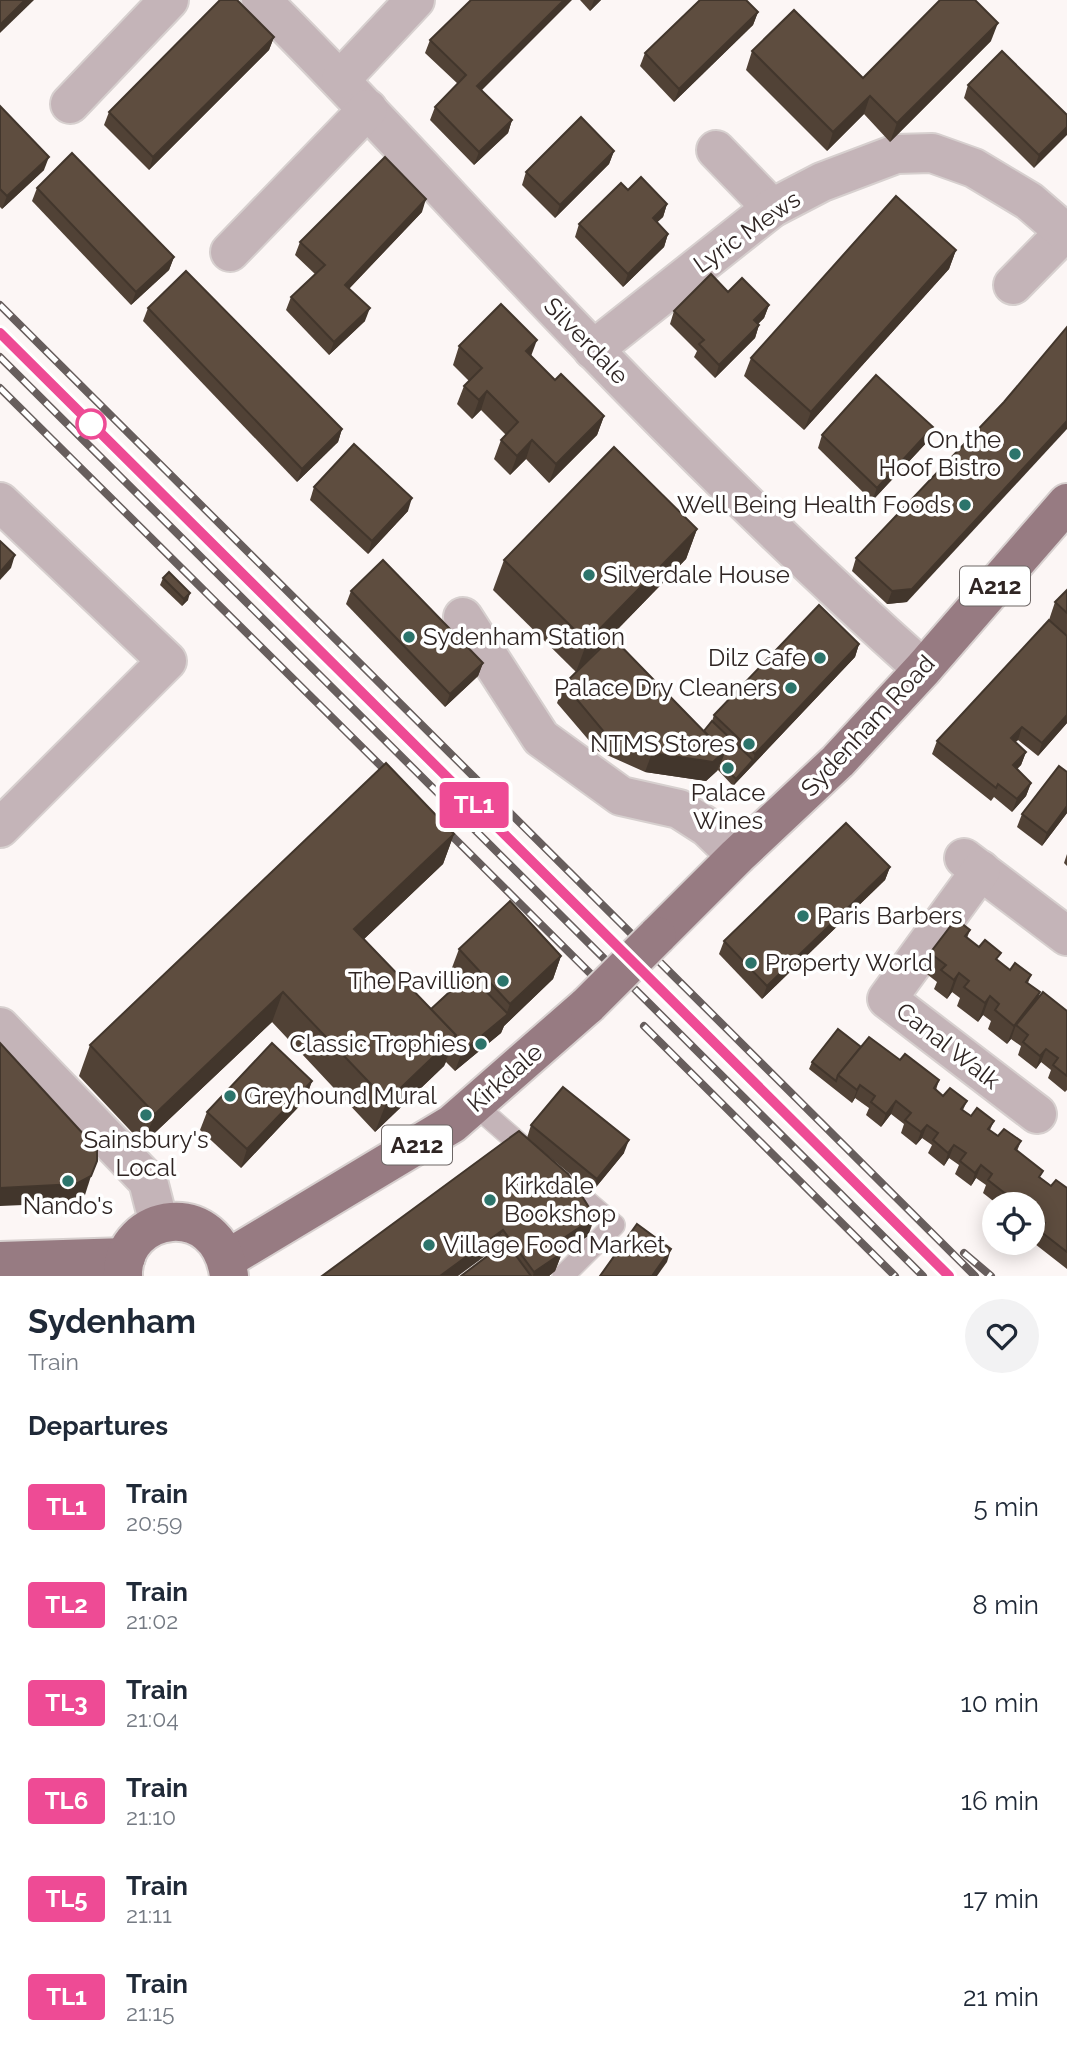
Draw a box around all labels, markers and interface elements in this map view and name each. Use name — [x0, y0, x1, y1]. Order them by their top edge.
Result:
street label: Lyric Mews — [688, 184, 806, 279]
street label: Silverdale — [538, 291, 635, 390]
unlabelled marker — [76, 409, 106, 439]
place label: On the Hoof Bistro — [878, 425, 1001, 482]
marker: On the Hoof Bistro — [1007, 446, 1023, 462]
place label: Well Being Health Foods — [677, 490, 951, 519]
marker: Well Being Health Foods — [957, 497, 973, 513]
place label: Silverdale House — [603, 560, 790, 589]
road number: A212 — [960, 566, 1030, 606]
marker: Silverdale House — [581, 567, 597, 583]
place label: Sydenham Station — [423, 622, 625, 651]
marker: Sydenham Station — [401, 629, 417, 645]
place label: Dilz Cafe — [708, 643, 806, 672]
street label: Sydenham Road — [795, 649, 940, 802]
marker: Dilz Cafe — [812, 650, 828, 666]
place label: Palace Dry Cleaners — [554, 673, 777, 702]
marker: Palace Dry Cleaners — [783, 680, 799, 696]
place label: NTMS Stores — [590, 729, 735, 758]
marker: NTMS Stores — [741, 736, 757, 752]
marker: Palace Wines — [720, 760, 736, 776]
place label: Palace Wines — [691, 778, 765, 835]
line badge: TL1 — [434, 782, 514, 828]
text: TL1 — [454, 790, 494, 819]
place label: Paris Barbers — [817, 901, 963, 930]
marker: Paris Barbers — [795, 908, 811, 924]
place label: Property World — [765, 948, 933, 977]
marker: Property World — [743, 955, 759, 971]
place label: The Pavillion — [348, 966, 489, 995]
marker: The Pavillion — [495, 973, 511, 989]
street label: Canal Walk — [891, 996, 1006, 1095]
place label: Classic Trophies — [289, 1029, 467, 1058]
marker: Classic Trophies — [473, 1036, 489, 1052]
street label: Kirkdale — [461, 1037, 548, 1118]
place label: Greyhound Mural — [244, 1081, 437, 1110]
marker: Greyhound Mural — [222, 1088, 238, 1104]
marker: Sainsbury's Local — [138, 1107, 154, 1123]
place label: Sainsbury's Local — [83, 1125, 209, 1182]
road number: A212 — [382, 1126, 452, 1164]
place label: Kirkdale Bookshop — [504, 1171, 616, 1228]
marker: Nando's — [60, 1173, 76, 1189]
place label: Nando's — [23, 1191, 113, 1220]
marker: Kirkdale Bookshop — [482, 1192, 498, 1208]
map controls — [982, 1192, 1045, 1255]
button: locate — [982, 1192, 1045, 1255]
place label: Village Food Market — [443, 1230, 665, 1259]
marker: Village Food Market — [421, 1237, 437, 1253]
button: heart — [965, 1299, 1039, 1373]
text: Sydenham — [28, 1302, 196, 1341]
text: Train — [28, 1348, 79, 1375]
text: Departures — [28, 1411, 168, 1441]
text: Train — [126, 1479, 188, 1509]
text: TL1 — [46, 1492, 87, 1521]
text: 5 min — [973, 1492, 1039, 1522]
text: 20:59 — [126, 1509, 182, 1536]
text: Train — [126, 1577, 188, 1607]
text: TL2 — [45, 1590, 88, 1619]
text: 8 min — [972, 1590, 1039, 1620]
text: 21:02 — [126, 1607, 178, 1634]
text: Train — [126, 1675, 188, 1705]
text: TL3 — [45, 1688, 88, 1717]
text: 10 min — [961, 1688, 1039, 1718]
text: 21:04 — [126, 1705, 179, 1732]
text: Train — [126, 1773, 188, 1803]
text: TL6 — [45, 1786, 88, 1815]
text: 16 min — [961, 1786, 1039, 1816]
text: 21:10 — [126, 1803, 176, 1830]
text: Train — [126, 1871, 188, 1901]
text: TL5 — [45, 1884, 88, 1913]
text: 17 min — [963, 1884, 1039, 1914]
text: 21:11 — [126, 1901, 172, 1928]
text: Train — [126, 1969, 188, 1999]
text: TL1 — [46, 1982, 87, 2011]
text: 21 min — [963, 1982, 1039, 2012]
text: 21:15 — [126, 1999, 175, 2026]

